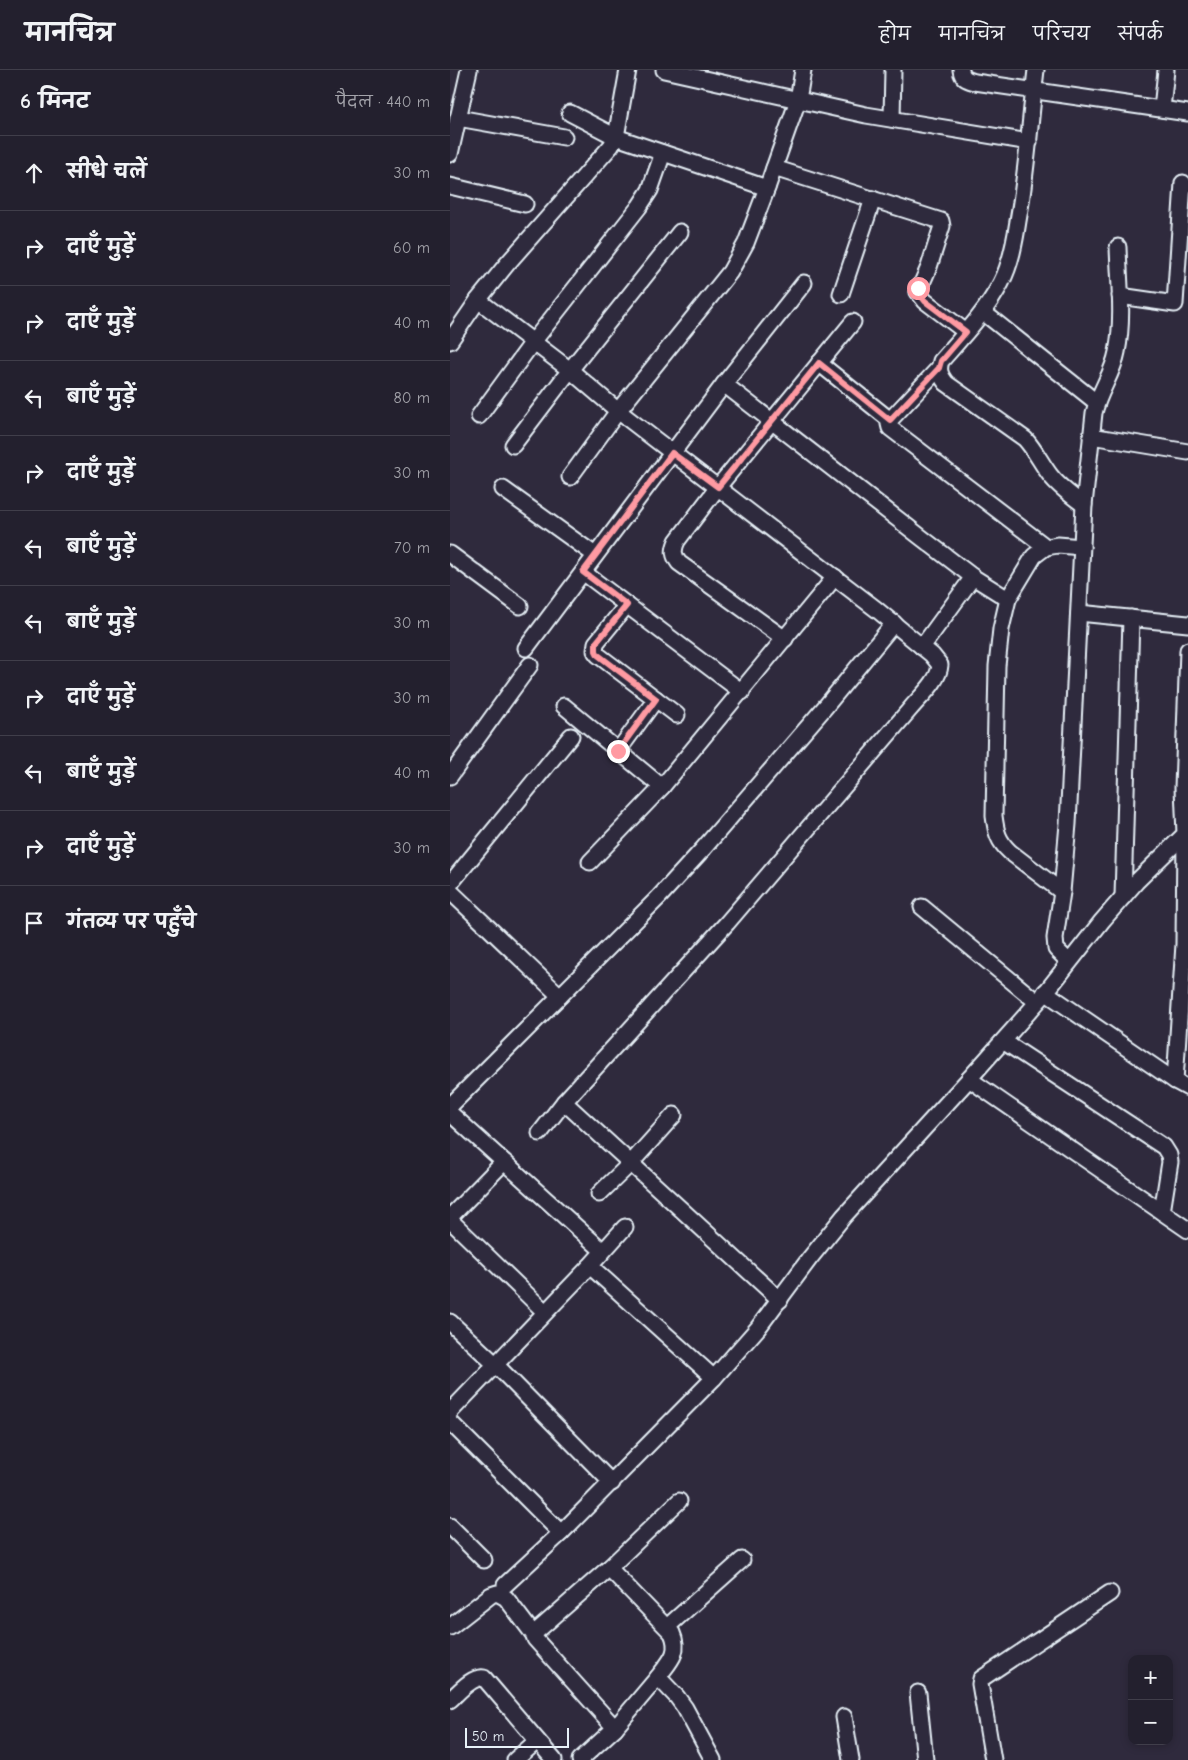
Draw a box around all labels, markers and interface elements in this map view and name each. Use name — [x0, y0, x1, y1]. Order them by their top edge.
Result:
text: मानचित्र — [25, 19, 114, 47]
text: होम — [879, 24, 911, 45]
text: मानचित्र — [939, 24, 1005, 45]
text: परिचय — [1033, 24, 1090, 45]
text: संपर्क — [1118, 24, 1163, 45]
text: 6 मिनट — [20, 89, 89, 113]
text: पैदल · 440 m — [336, 93, 430, 111]
icon: ahead — [20, 159, 48, 187]
text: सीधे चलें — [67, 161, 147, 183]
text: 30 m — [394, 164, 430, 182]
icon: right — [20, 234, 48, 262]
text: दाएँ मुड़ें — [67, 236, 135, 258]
text: 60 m — [393, 239, 430, 257]
route start — [907, 277, 930, 300]
icon: right — [20, 309, 48, 337]
text: दाएँ मुड़ें — [67, 311, 135, 333]
text: 40 m — [394, 314, 430, 332]
icon: left — [20, 384, 48, 412]
text: बाएँ मुड़ें — [67, 386, 136, 408]
text: 80 m — [393, 389, 430, 407]
icon: right — [20, 459, 48, 487]
text: दाएँ मुड़ें — [67, 461, 135, 483]
text: 30 m — [394, 464, 430, 482]
icon: left — [20, 534, 48, 562]
text: बाएँ मुड़ें — [67, 536, 136, 558]
text: 70 m — [394, 539, 430, 557]
icon: left — [20, 609, 48, 637]
text: बाएँ मुड़ें — [67, 611, 136, 633]
text: 30 m — [394, 614, 430, 632]
icon: right — [20, 684, 48, 712]
text: दाएँ मुड़ें — [67, 686, 135, 708]
text: 30 m — [394, 689, 430, 707]
route end — [607, 740, 630, 763]
icon: left — [20, 759, 48, 787]
text: बाएँ मुड़ें — [67, 761, 136, 783]
text: 40 m — [394, 764, 430, 782]
icon: right — [20, 834, 48, 862]
text: दाएँ मुड़ें — [67, 836, 135, 858]
text: 30 m — [394, 839, 430, 857]
icon: arrive — [20, 909, 48, 937]
text: गंतव्य पर पहुँचे — [67, 911, 196, 933]
map controls — [1128, 1655, 1173, 1745]
button: + — [1128, 1655, 1173, 1700]
button: − — [1128, 1700, 1173, 1745]
scale bar — [465, 1725, 569, 1748]
text: 50 m — [472, 1728, 504, 1745]

